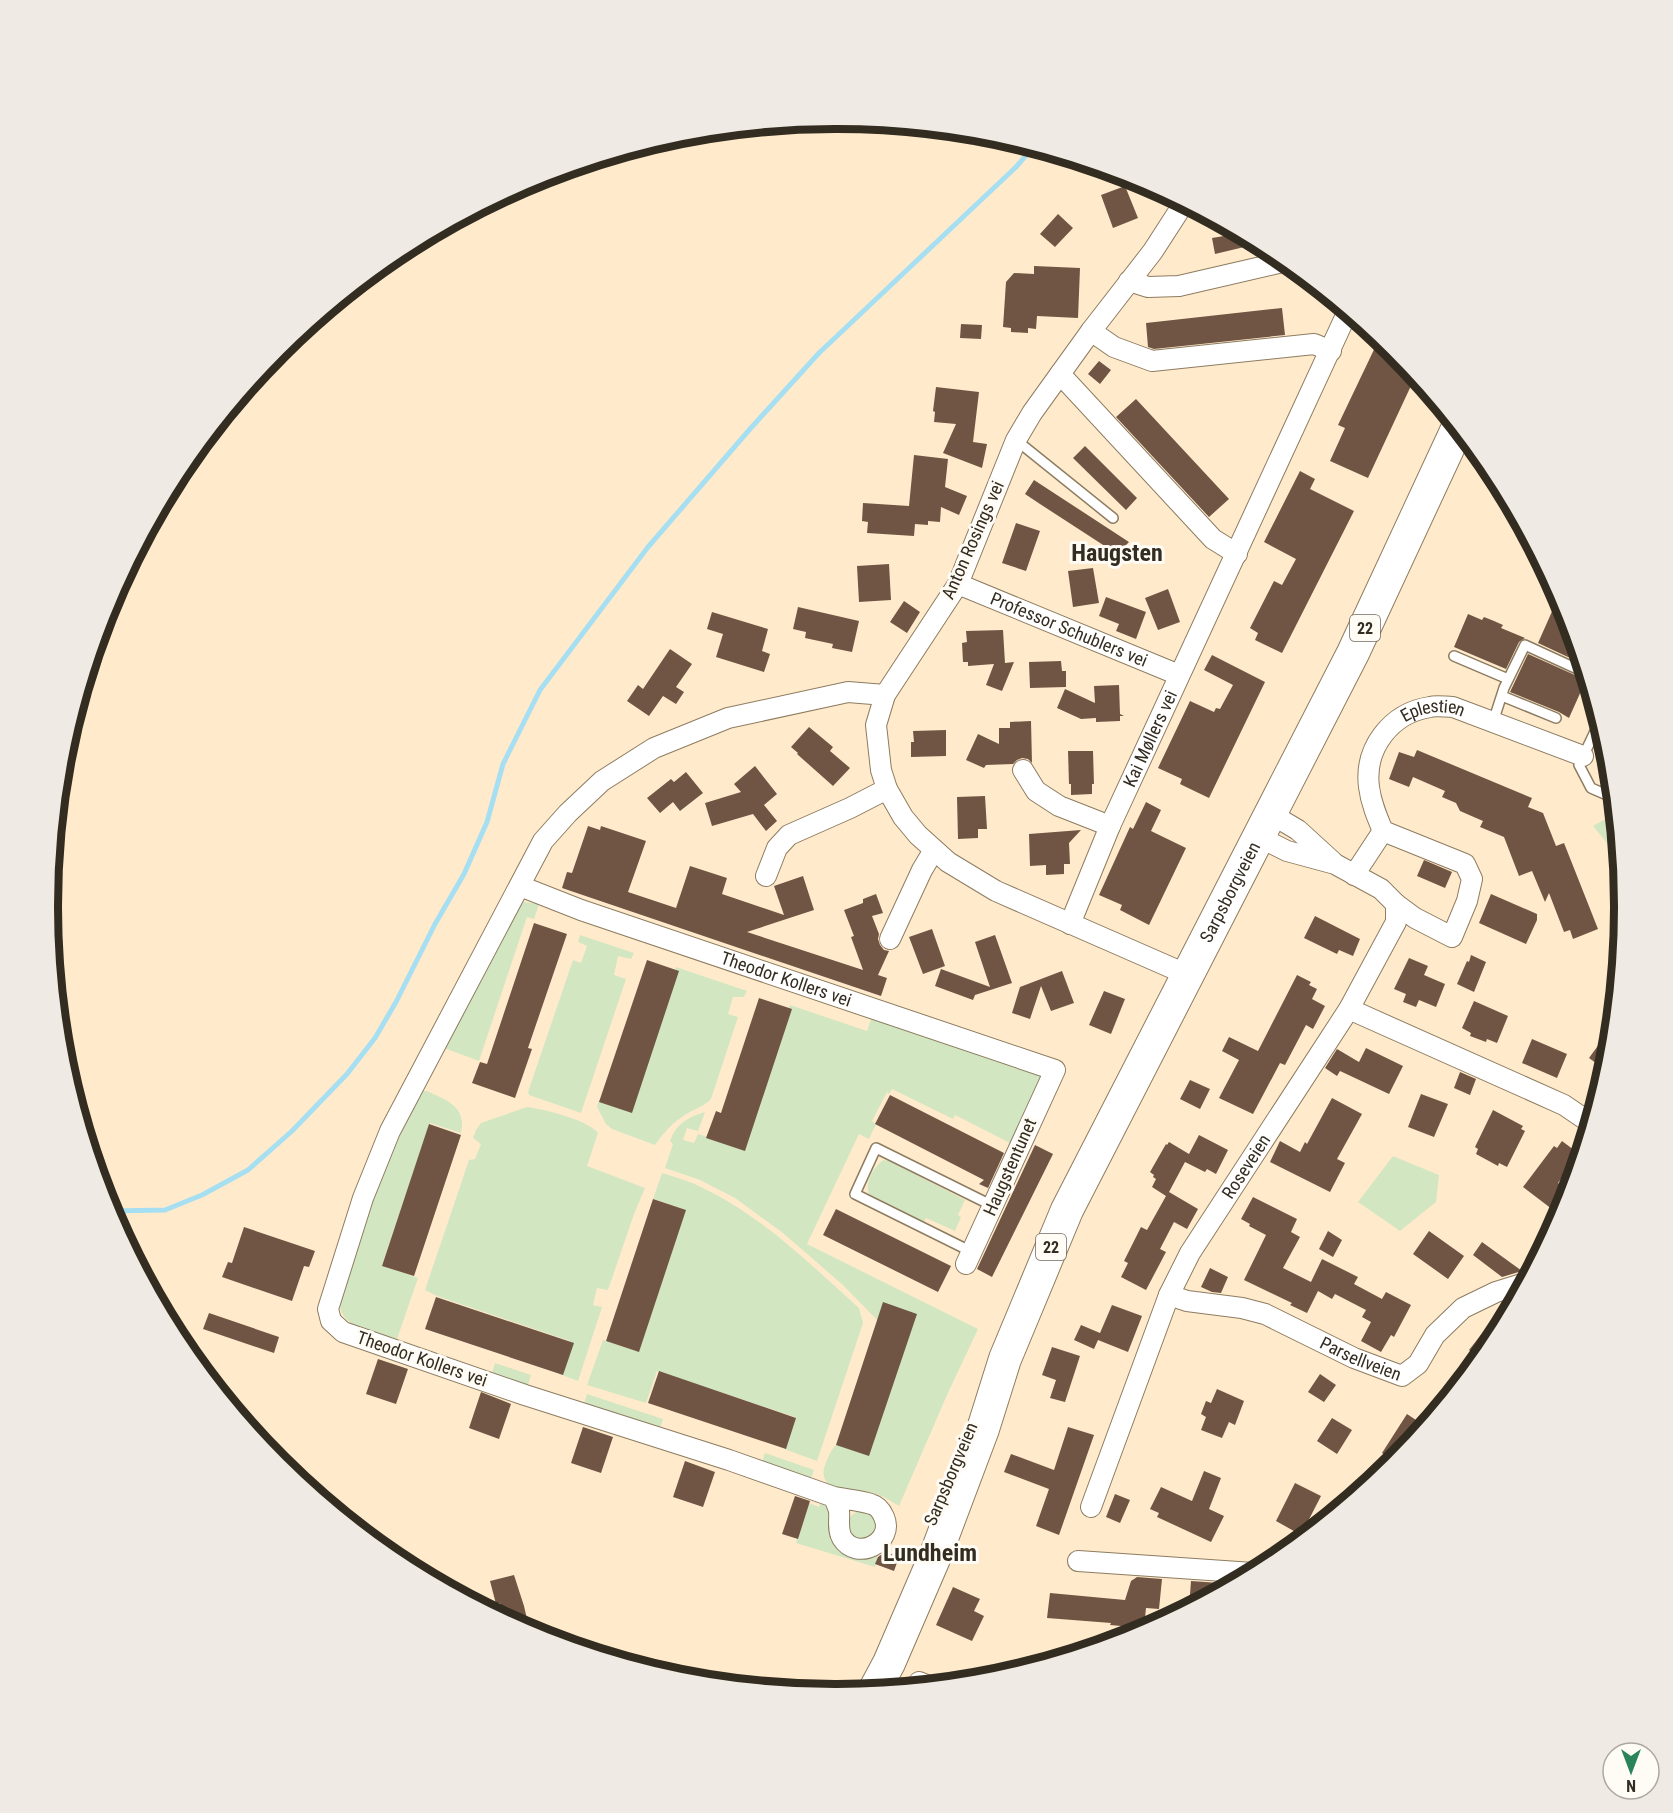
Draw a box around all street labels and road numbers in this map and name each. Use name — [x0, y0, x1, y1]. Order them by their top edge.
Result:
street label: Anton Rosings vei — [937, 477, 1008, 602]
street label: Professor Schublers vei — [988, 588, 1151, 671]
road number: 22 — [1350, 615, 1380, 641]
street label: Kai Møllers vei — [1119, 687, 1181, 790]
street label: Eplestien — [1397, 695, 1468, 726]
street label: Sarpsborgveien — [1195, 838, 1264, 946]
street label: Theodor Kollers vei — [718, 947, 854, 1011]
street label: Haugstentunet — [979, 1115, 1040, 1219]
street label: Roseveien — [1217, 1130, 1274, 1202]
road number: 22 — [1036, 1234, 1066, 1260]
street label: Theodor Kollers vei — [354, 1326, 490, 1391]
street label: Parsellveien — [1317, 1332, 1404, 1385]
street label: Sarpsborgveien — [919, 1419, 982, 1529]

